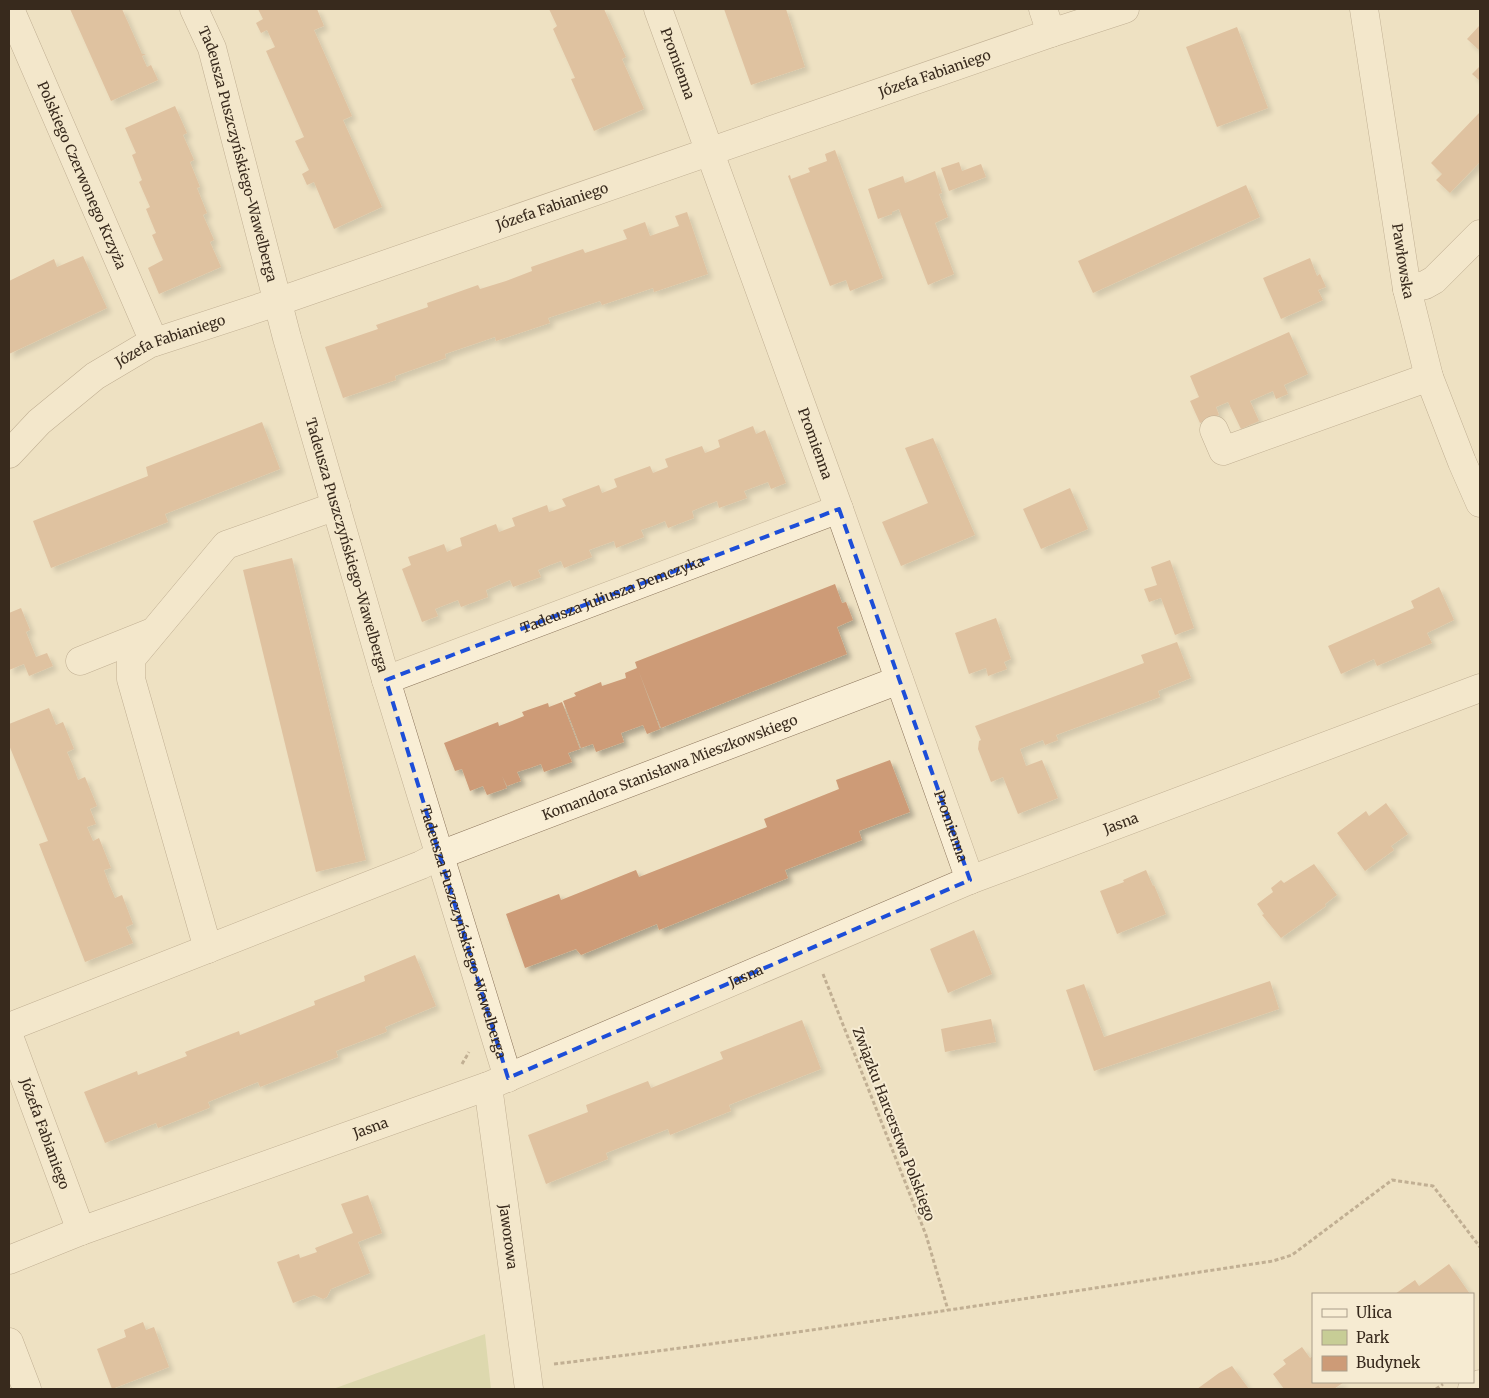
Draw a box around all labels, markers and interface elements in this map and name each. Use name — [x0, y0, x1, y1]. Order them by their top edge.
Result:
street label: Tadeusza Puszczyńskiego-Wawelberga — [194, 23, 281, 284]
street label: Promienna — [657, 25, 699, 102]
street label: Józefa Fabianiego — [875, 46, 993, 102]
street label: Polskiego Czerwonego Krzyża — [33, 78, 131, 272]
street label: Józefa Fabianiego — [493, 179, 610, 235]
street label: Pawłowska — [1388, 222, 1418, 301]
street label: Józefa Fabianiego — [111, 311, 227, 372]
street label: Promienna — [794, 405, 837, 482]
street label: Tadeusza Puszczyńskiego-Wawelberga — [302, 416, 392, 675]
street label: Tadeusza Juliusza Demczyka — [518, 552, 707, 637]
street label: Komandora Stanisława Mieszkowskiego — [539, 711, 800, 824]
street label: Promienna — [930, 788, 972, 865]
street label: Tadeusza Puszczyńskiego-Wawelberga — [416, 803, 511, 1061]
street label: Jasna — [1100, 808, 1141, 838]
street label: Jasna — [725, 960, 766, 992]
street label: Związku Harcerstwa Polskiego — [849, 1024, 939, 1224]
street label: Józefa Fabianiego — [16, 1074, 74, 1192]
street label: Jasna — [350, 1113, 391, 1143]
street label: Jaworowa — [495, 1202, 522, 1271]
legend — [1312, 1293, 1474, 1383]
text: Ulica — [1356, 1303, 1392, 1322]
text: Park — [1356, 1328, 1390, 1347]
text: Budynek — [1356, 1353, 1421, 1372]

